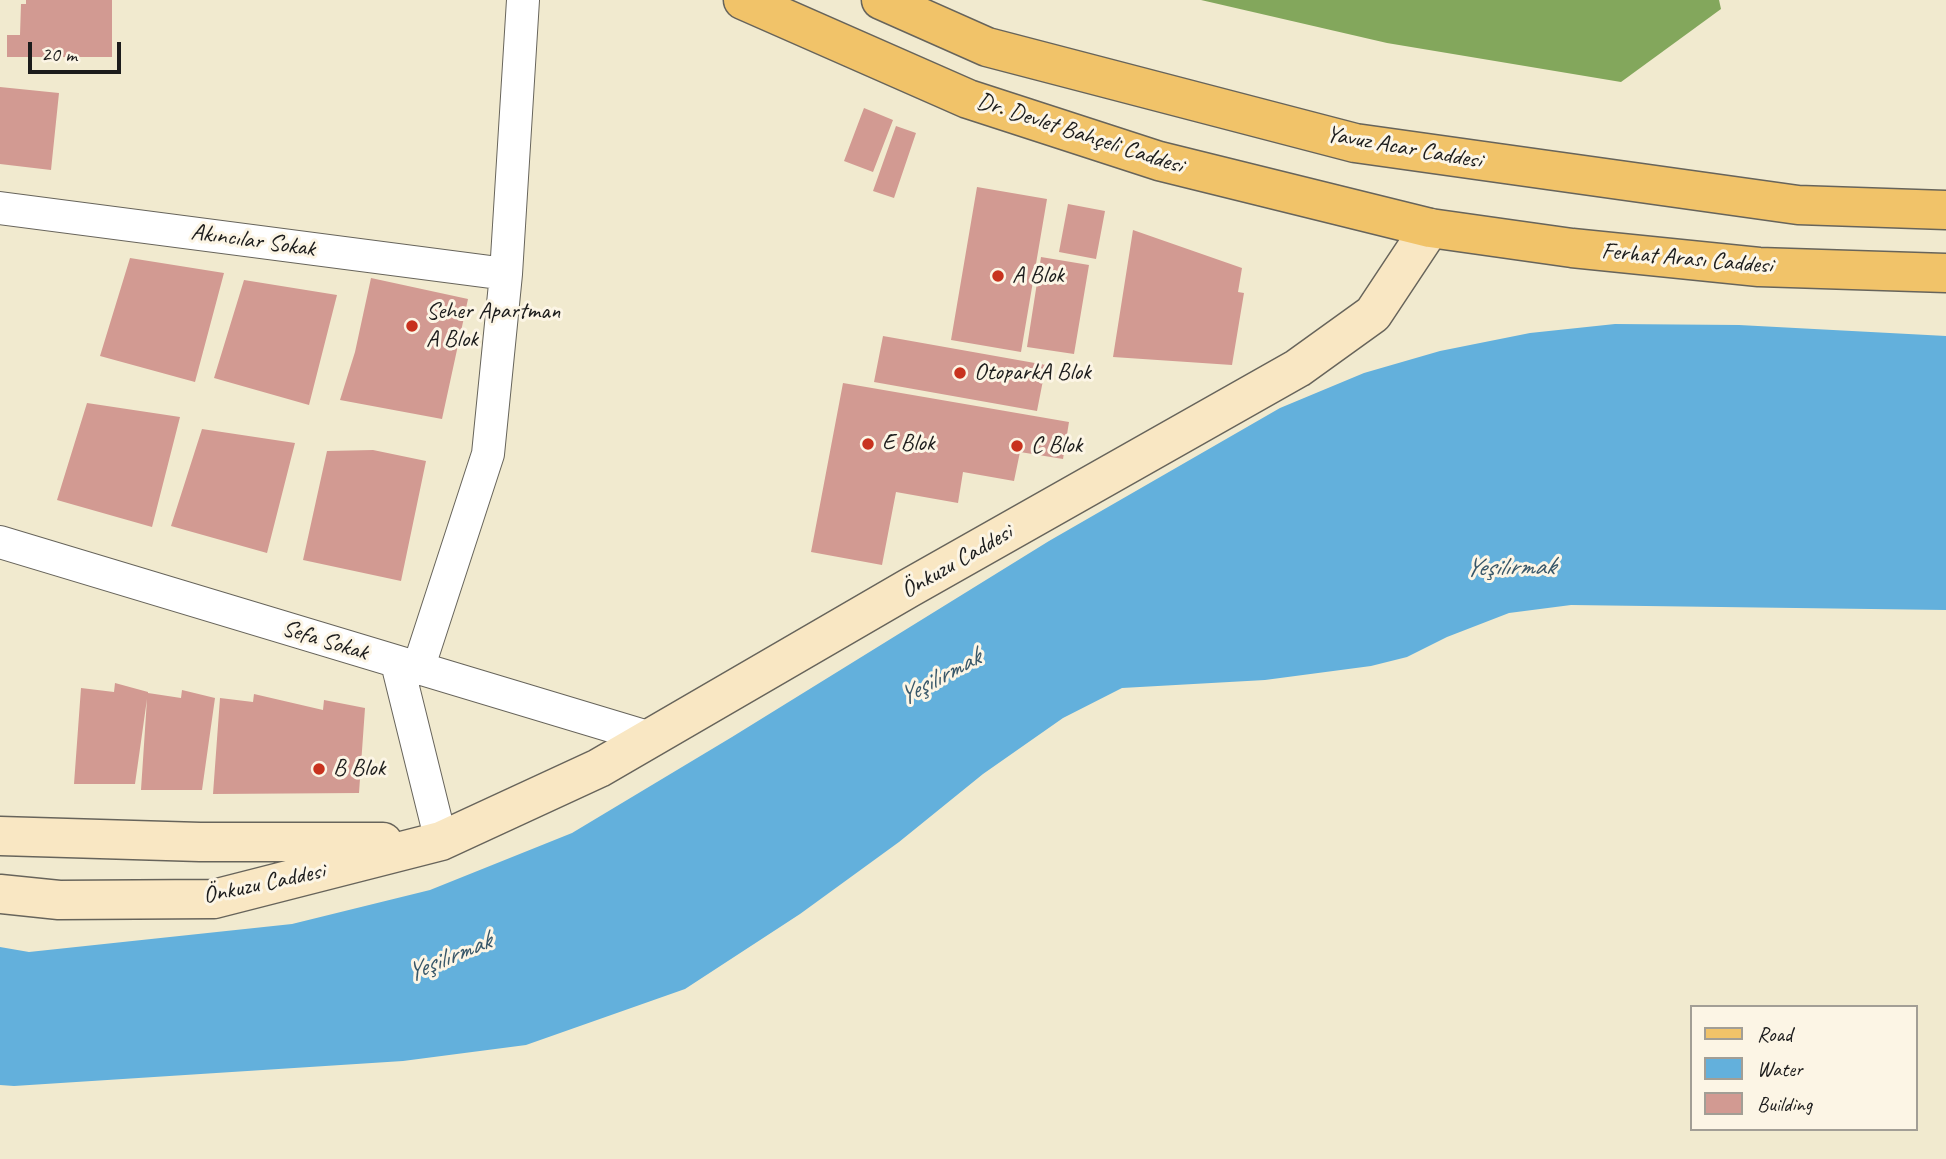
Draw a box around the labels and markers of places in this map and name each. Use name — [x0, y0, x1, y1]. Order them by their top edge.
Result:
place label: A Blok — [1012, 262, 1064, 290]
marker: A Blok — [990, 268, 1006, 284]
place label: Seher Apartman A Blok — [426, 298, 560, 354]
marker: Seher Apartman A Blok — [404, 318, 420, 334]
place label: OtoparkA Blok — [974, 359, 1091, 387]
marker: OtoparkA Blok — [952, 365, 968, 381]
place label: E Blok — [882, 430, 935, 458]
place label: C Blok — [1031, 432, 1082, 460]
marker: E Blok — [860, 436, 876, 452]
marker: C Blok — [1009, 438, 1025, 454]
place label: B Blok — [333, 755, 385, 783]
marker: B Blok — [311, 761, 327, 777]

